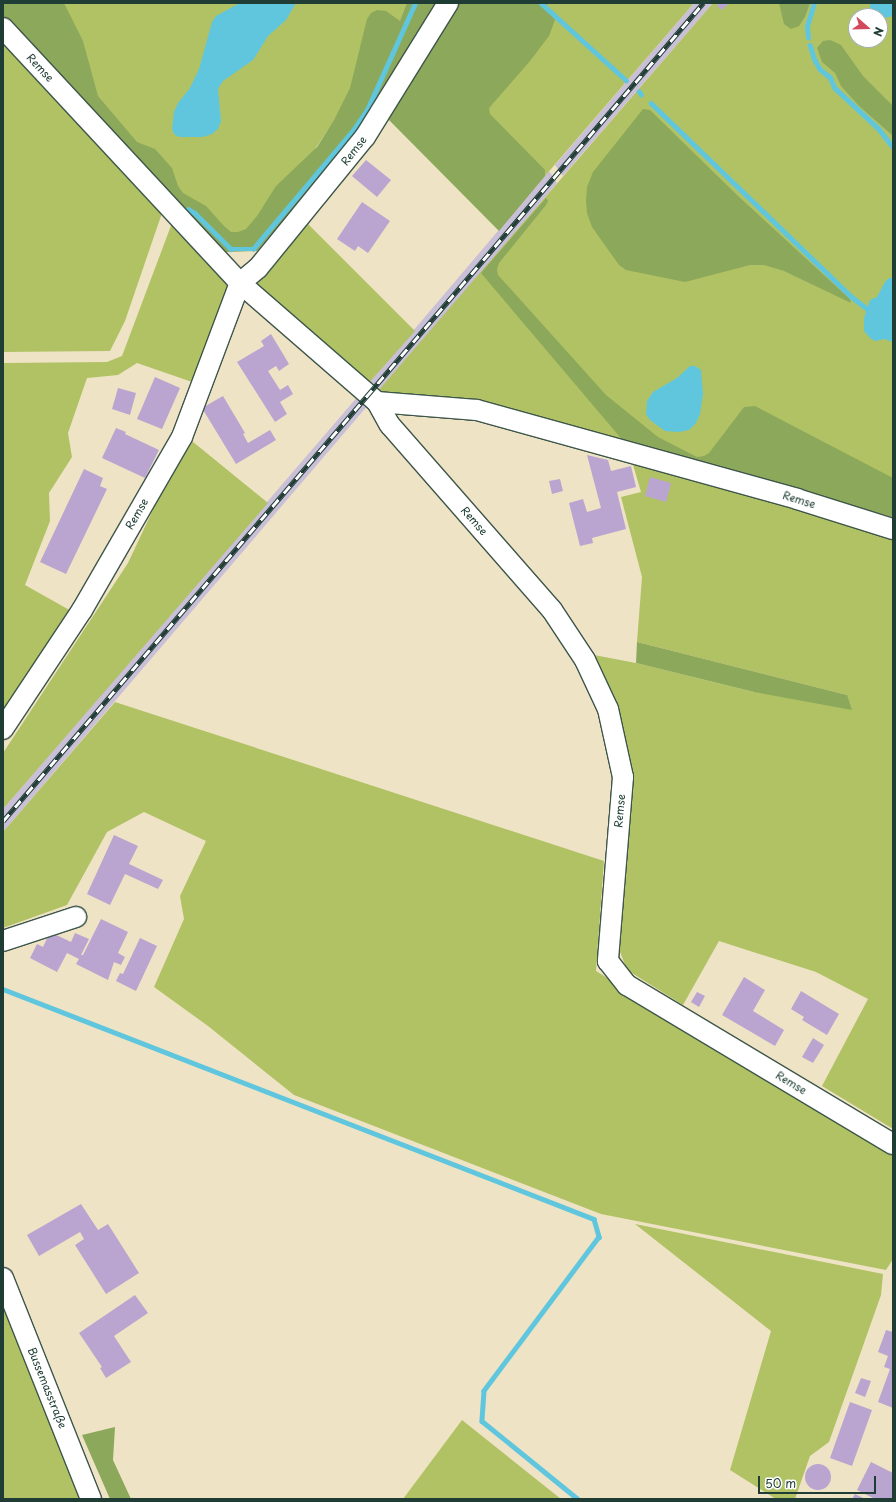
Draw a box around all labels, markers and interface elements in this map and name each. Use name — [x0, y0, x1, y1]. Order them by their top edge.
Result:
north arrow — [848, 8, 888, 48]
text: N — [869, 25, 888, 39]
street label: Remse — [24, 51, 56, 85]
street label: Remse — [338, 134, 370, 168]
street label: Remse — [781, 489, 817, 511]
street label: Remse — [123, 496, 151, 532]
street label: Remse — [458, 504, 490, 538]
street label: Remse — [612, 794, 628, 828]
street label: Remse — [773, 1069, 809, 1097]
street label: Bussemasstraße — [25, 1346, 69, 1430]
scale bar — [760, 1468, 878, 1494]
text: 50 m — [765, 1474, 796, 1492]

